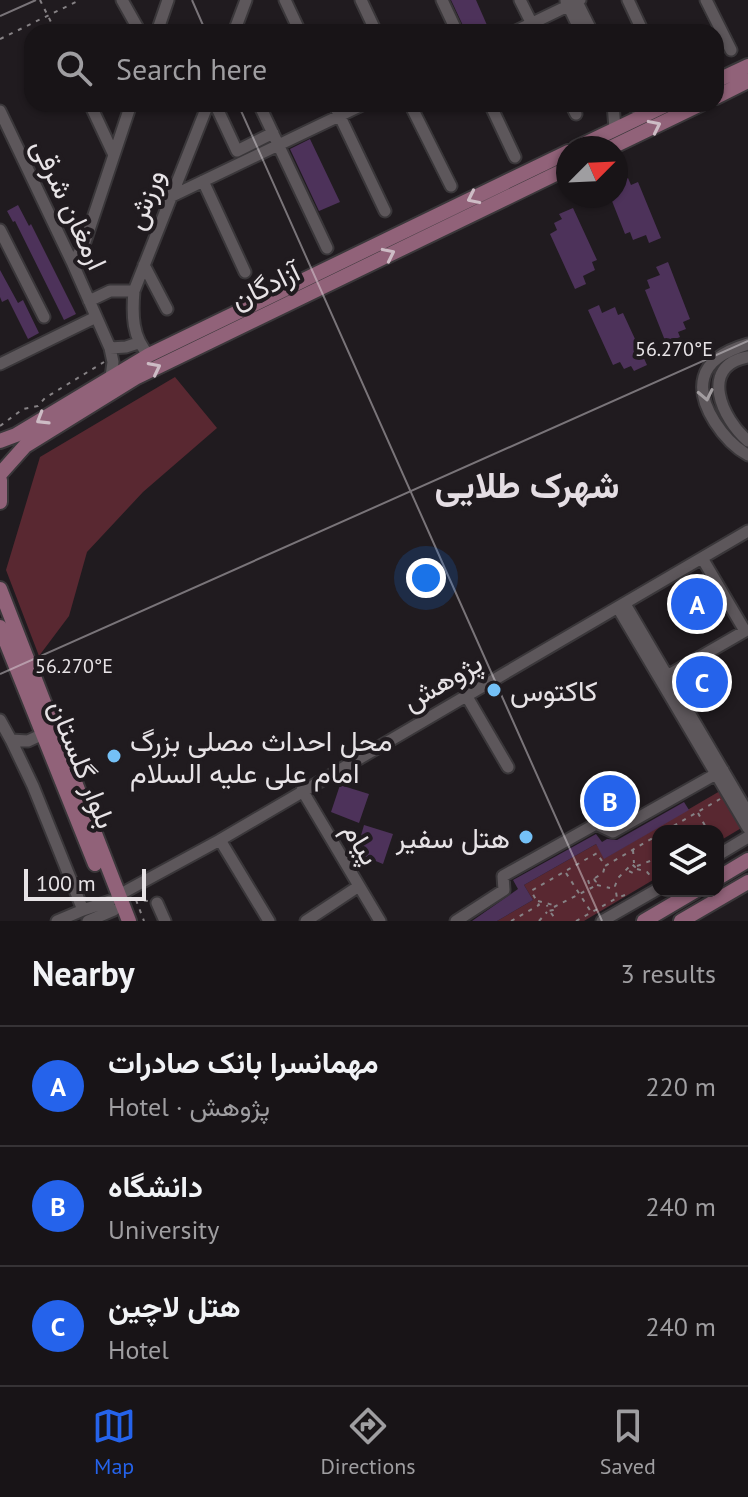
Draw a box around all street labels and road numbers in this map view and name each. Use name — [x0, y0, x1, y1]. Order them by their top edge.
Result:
street label: ارمغان شرقی — [24, 132, 116, 276]
street label: ورزش — [116, 163, 172, 235]
street label: آزادگان — [224, 251, 308, 318]
street label: پژوهش — [395, 643, 489, 720]
street label: بلوار گلستان — [41, 694, 125, 834]
street label: پیام — [334, 815, 389, 872]

